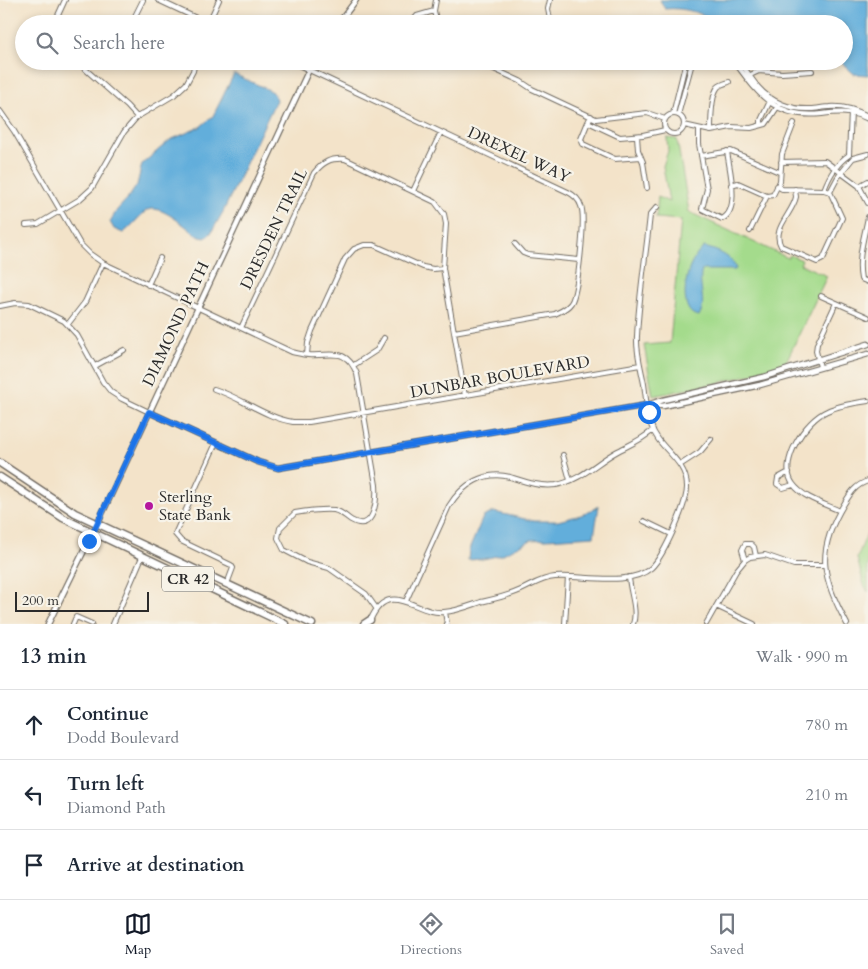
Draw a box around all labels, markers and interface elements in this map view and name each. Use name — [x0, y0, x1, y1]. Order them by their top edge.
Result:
search box — [15, 15, 853, 70]
icon: search — [33, 29, 61, 57]
text: Search here — [73, 30, 165, 56]
street label: DREXEL WAY — [464, 121, 574, 189]
street label: DRESDEN TRAIL — [235, 165, 313, 293]
street label: DIAMOND PATH — [137, 258, 215, 390]
street label: DUNBAR BOULEVARD — [409, 350, 591, 404]
route start — [638, 401, 661, 424]
place label: Sterling State Bank — [159, 486, 231, 526]
marker: Sterling State Bank — [143, 500, 155, 512]
route end — [78, 530, 101, 553]
road number: CR 42 — [162, 566, 214, 592]
scale bar — [15, 589, 149, 612]
text: 200 m — [22, 591, 59, 610]
text: 13 min — [20, 642, 87, 671]
text: Walk · 990 m — [756, 646, 848, 668]
text: Continue — [67, 701, 149, 727]
icon: ahead — [20, 711, 48, 739]
text: 780 m — [806, 714, 848, 736]
text: Dodd Boulevard — [67, 727, 179, 749]
text: Turn left — [67, 771, 144, 797]
icon: left — [20, 781, 48, 809]
text: 210 m — [806, 784, 848, 806]
text: Diamond Path — [67, 797, 166, 819]
icon: arrive — [20, 851, 48, 879]
text: Arrive at destination — [67, 852, 244, 878]
tab: Map — [124, 910, 152, 959]
tab: Directions — [400, 910, 462, 959]
tab: Saved — [710, 910, 744, 959]

